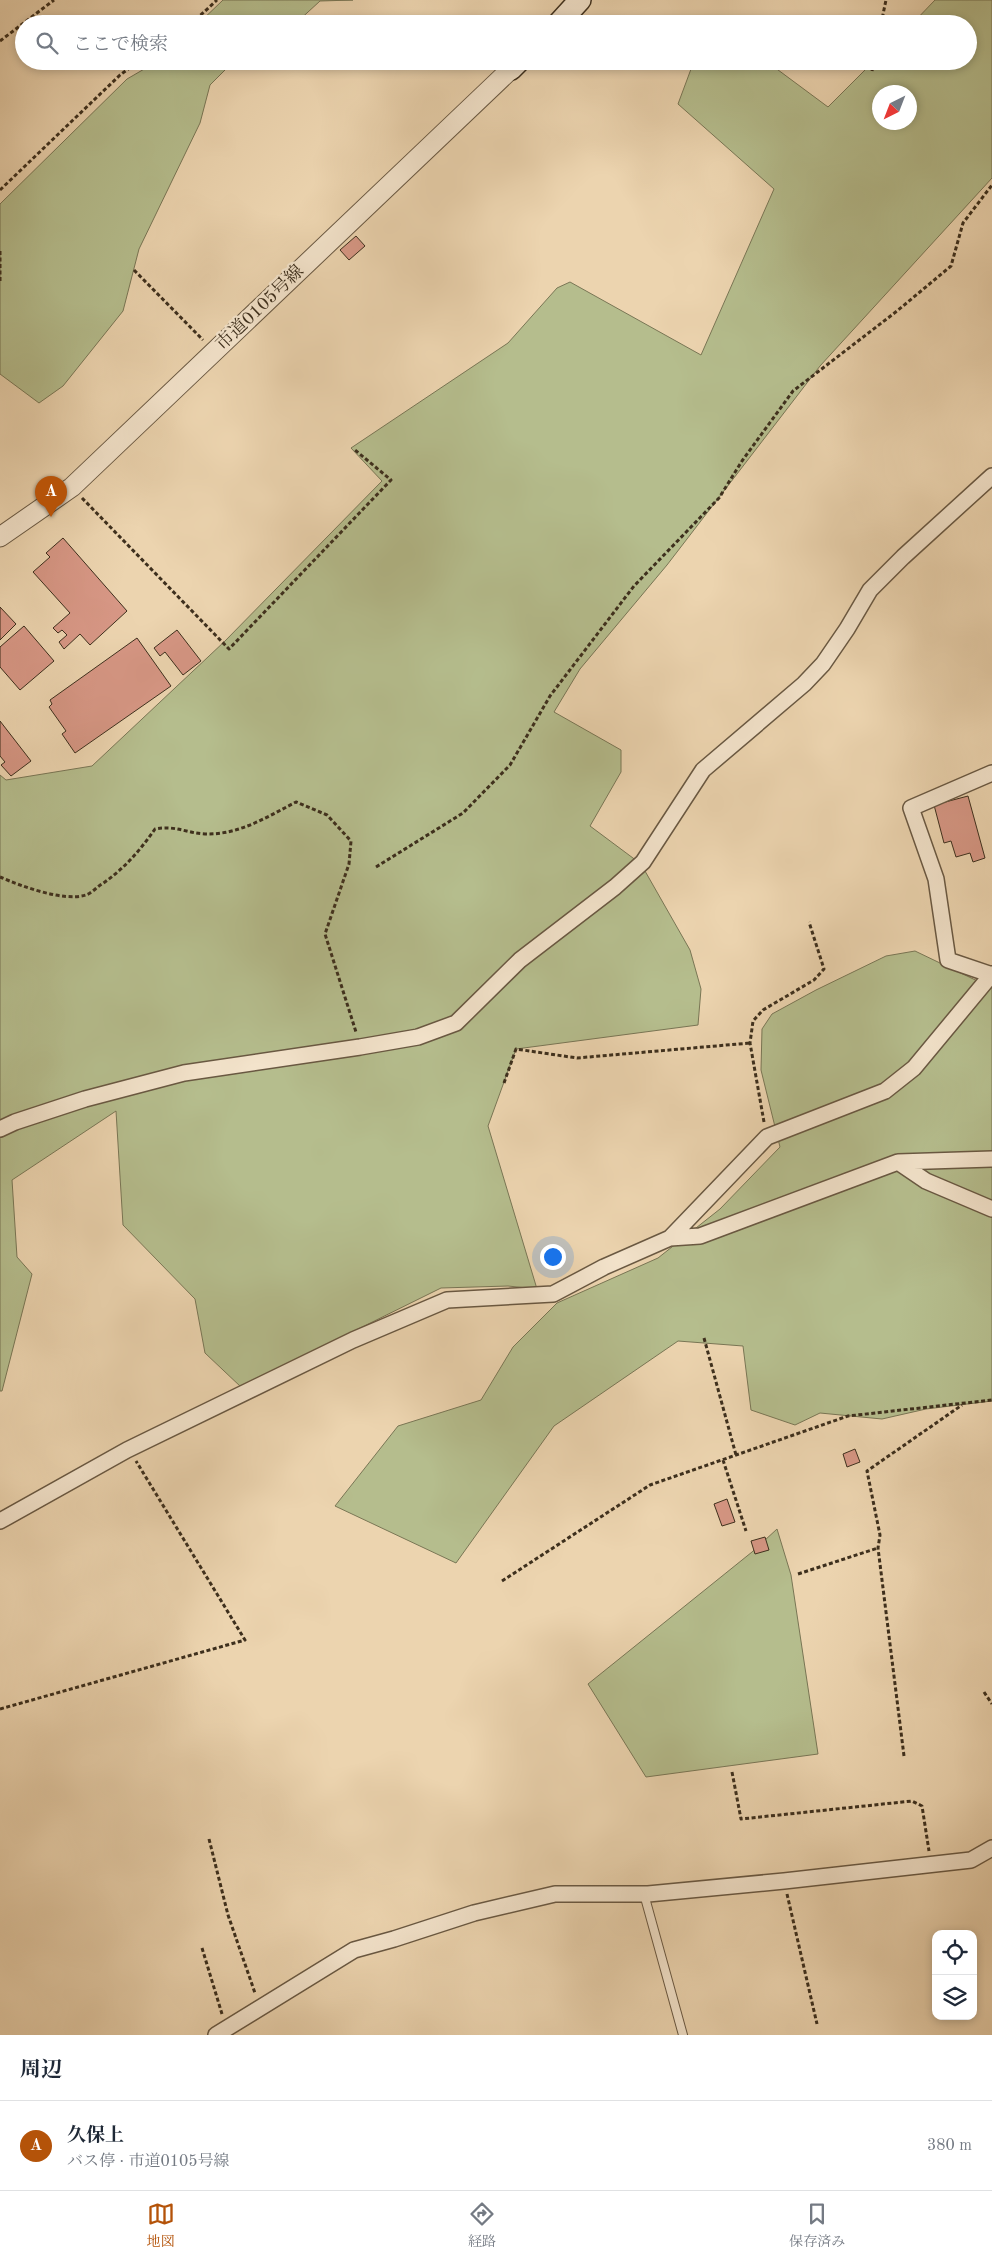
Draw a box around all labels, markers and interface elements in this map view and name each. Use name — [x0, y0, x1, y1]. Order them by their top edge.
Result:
search box — [15, 15, 977, 70]
icon: search — [33, 29, 61, 57]
text: ここで検索 — [73, 36, 168, 55]
north arrow — [872, 85, 917, 130]
street label: 市道0105号線 — [211, 261, 307, 354]
pin: A — [35, 476, 67, 517]
your location — [540, 1244, 566, 1270]
map controls — [932, 1930, 977, 2020]
button: locate — [932, 1930, 977, 1975]
button: layers — [932, 1975, 977, 2020]
text: 周辺 — [20, 2060, 62, 2081]
text: 久保上 — [67, 2127, 124, 2146]
text: A — [30, 2138, 42, 2154]
text: 380 m — [927, 2138, 972, 2154]
text: バス停 · 市道0105号線 — [67, 2154, 230, 2170]
tab: 地図 — [147, 2200, 175, 2251]
tab: 経路 — [468, 2200, 496, 2251]
tab: 保存済み — [789, 2200, 845, 2251]

